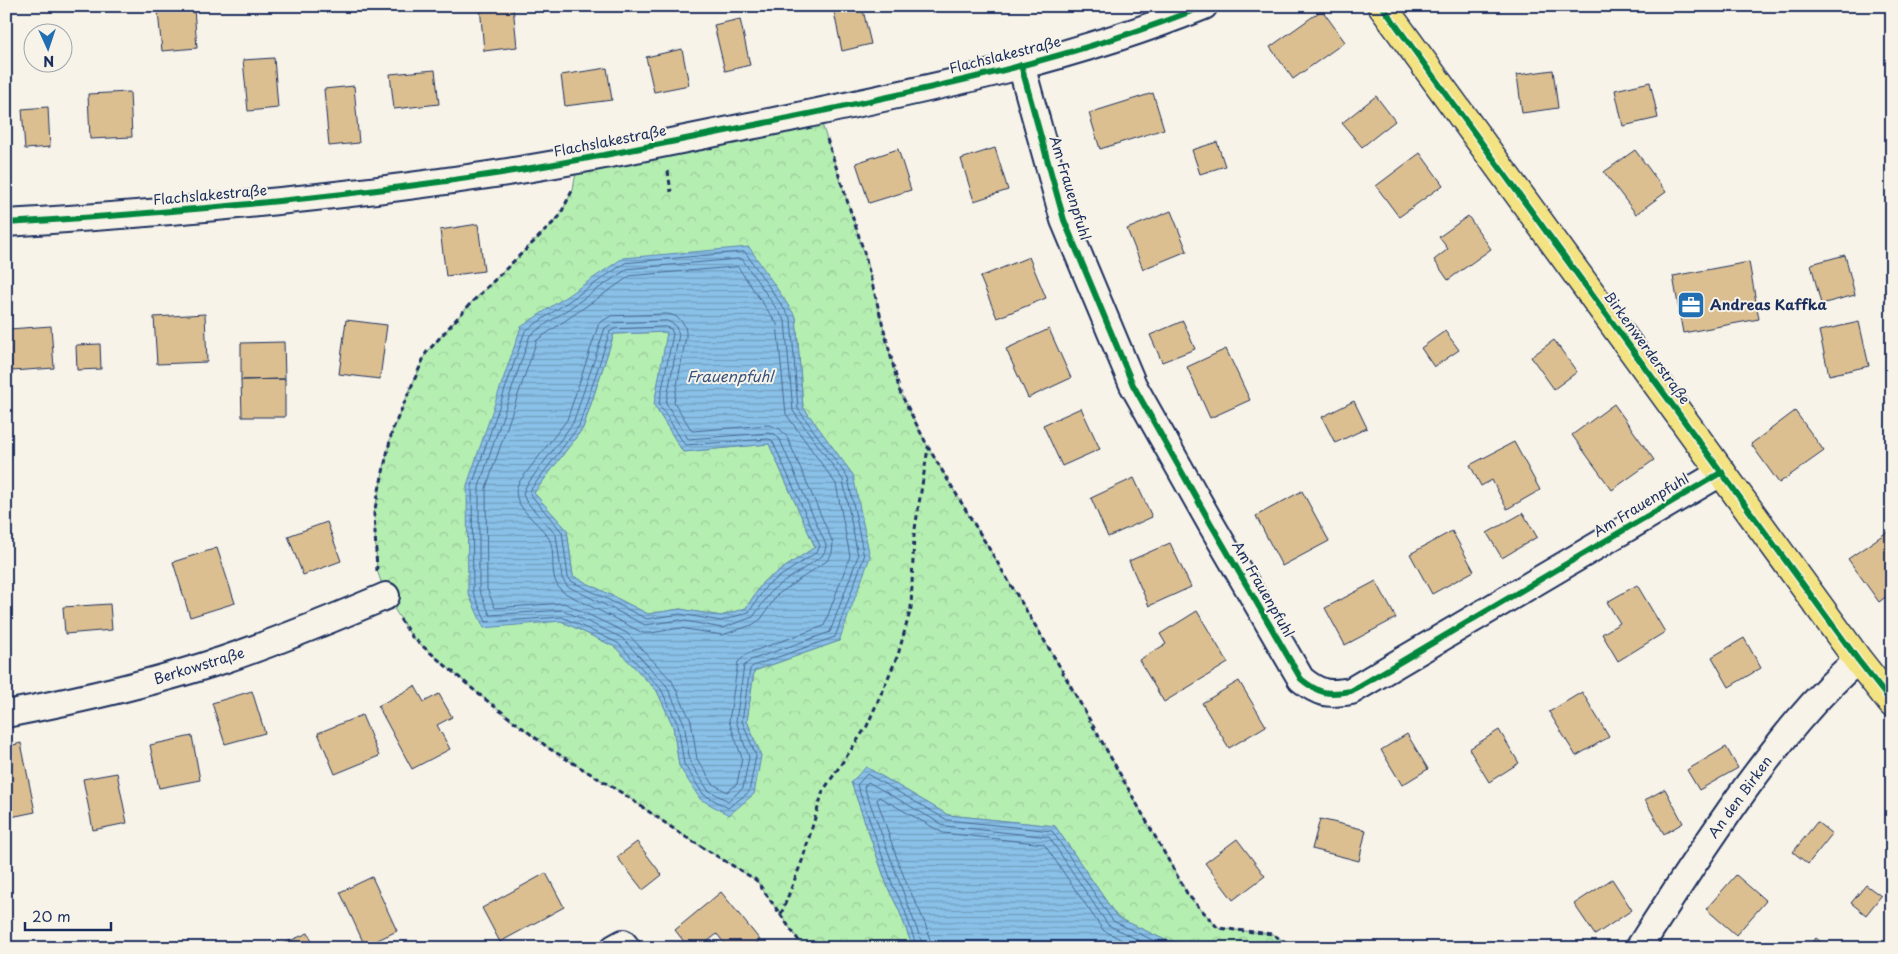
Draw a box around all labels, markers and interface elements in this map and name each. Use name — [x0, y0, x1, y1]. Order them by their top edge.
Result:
north arrow — [22, 22, 72, 72]
street label: Flachslakestraße — [947, 31, 1063, 79]
text: N — [43, 51, 55, 72]
street label: Flachslakestraße — [552, 119, 668, 162]
street label: Am Frauenpfuhl — [1045, 133, 1096, 243]
street label: Flachslakestraße — [152, 179, 268, 210]
street label: Birkenwerderstraße — [1599, 287, 1696, 409]
office icon: Andreas Kaffka — [1676, 290, 1706, 320]
place label: Andreas Kaffka — [1710, 294, 1827, 315]
water label: Frauenpfuhl — [687, 364, 776, 387]
street label: Am Frauenpfuhl — [1589, 468, 1693, 541]
street label: Am Frauenpfuhl — [1227, 537, 1300, 641]
street label: Berkowstraße — [151, 642, 247, 689]
street label: An den Birken — [1703, 751, 1777, 842]
scale bar — [25, 899, 111, 931]
text: 20 m — [32, 904, 71, 927]

